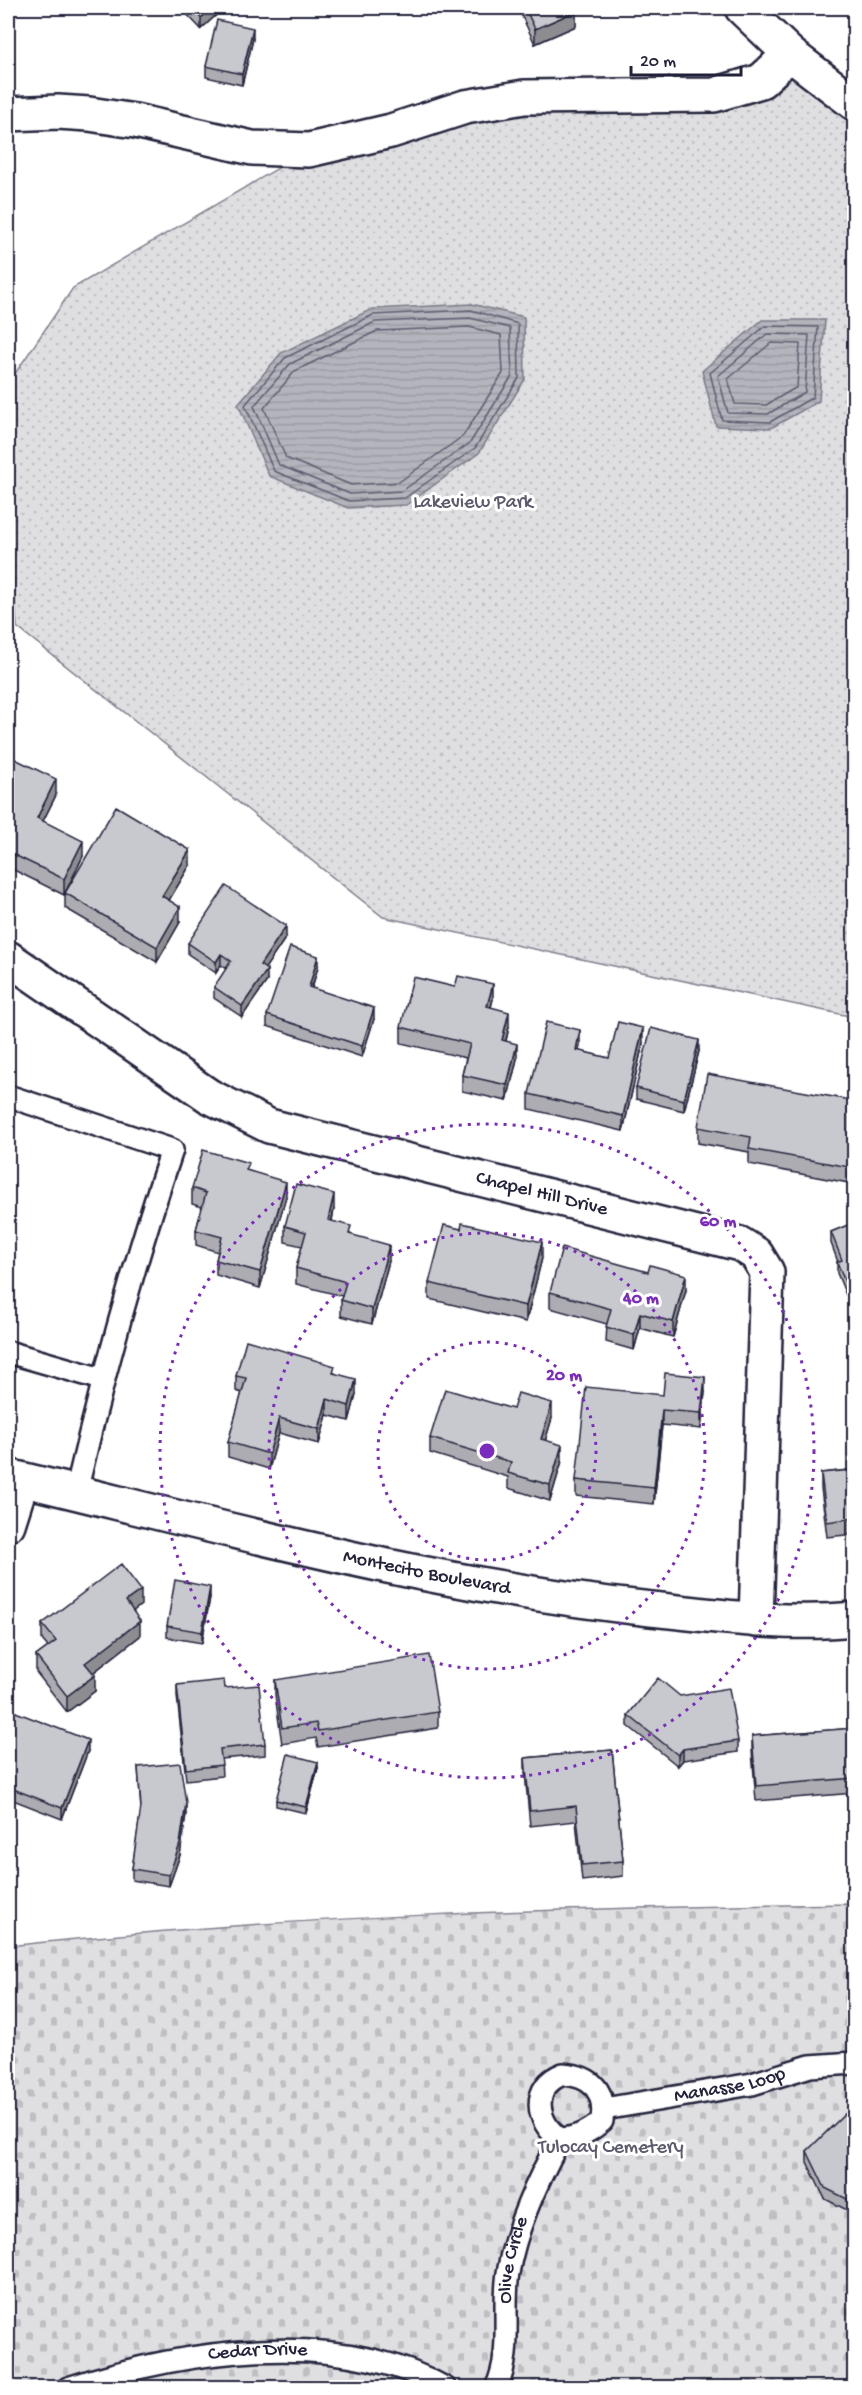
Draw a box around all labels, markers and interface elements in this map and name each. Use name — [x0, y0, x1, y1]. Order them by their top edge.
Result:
scale bar — [631, 39, 740, 77]
text: 20 m — [640, 52, 676, 73]
park label: Lakeview Park — [413, 492, 535, 515]
street label: Chapel Hill Drive — [473, 1167, 611, 1222]
text: 60 m — [700, 1212, 736, 1233]
text: 40 m — [622, 1289, 659, 1310]
text: 20 m — [546, 1366, 582, 1387]
centre of rings — [477, 1441, 497, 1461]
street label: Montecito Boulevard — [341, 1545, 515, 1601]
street label: Manasse Loop — [672, 2063, 789, 2108]
park label: Tulocay Cemetery — [537, 2137, 684, 2160]
street label: Olive Circle — [494, 2213, 534, 2304]
street label: Cedar Drive — [207, 2339, 309, 2367]

